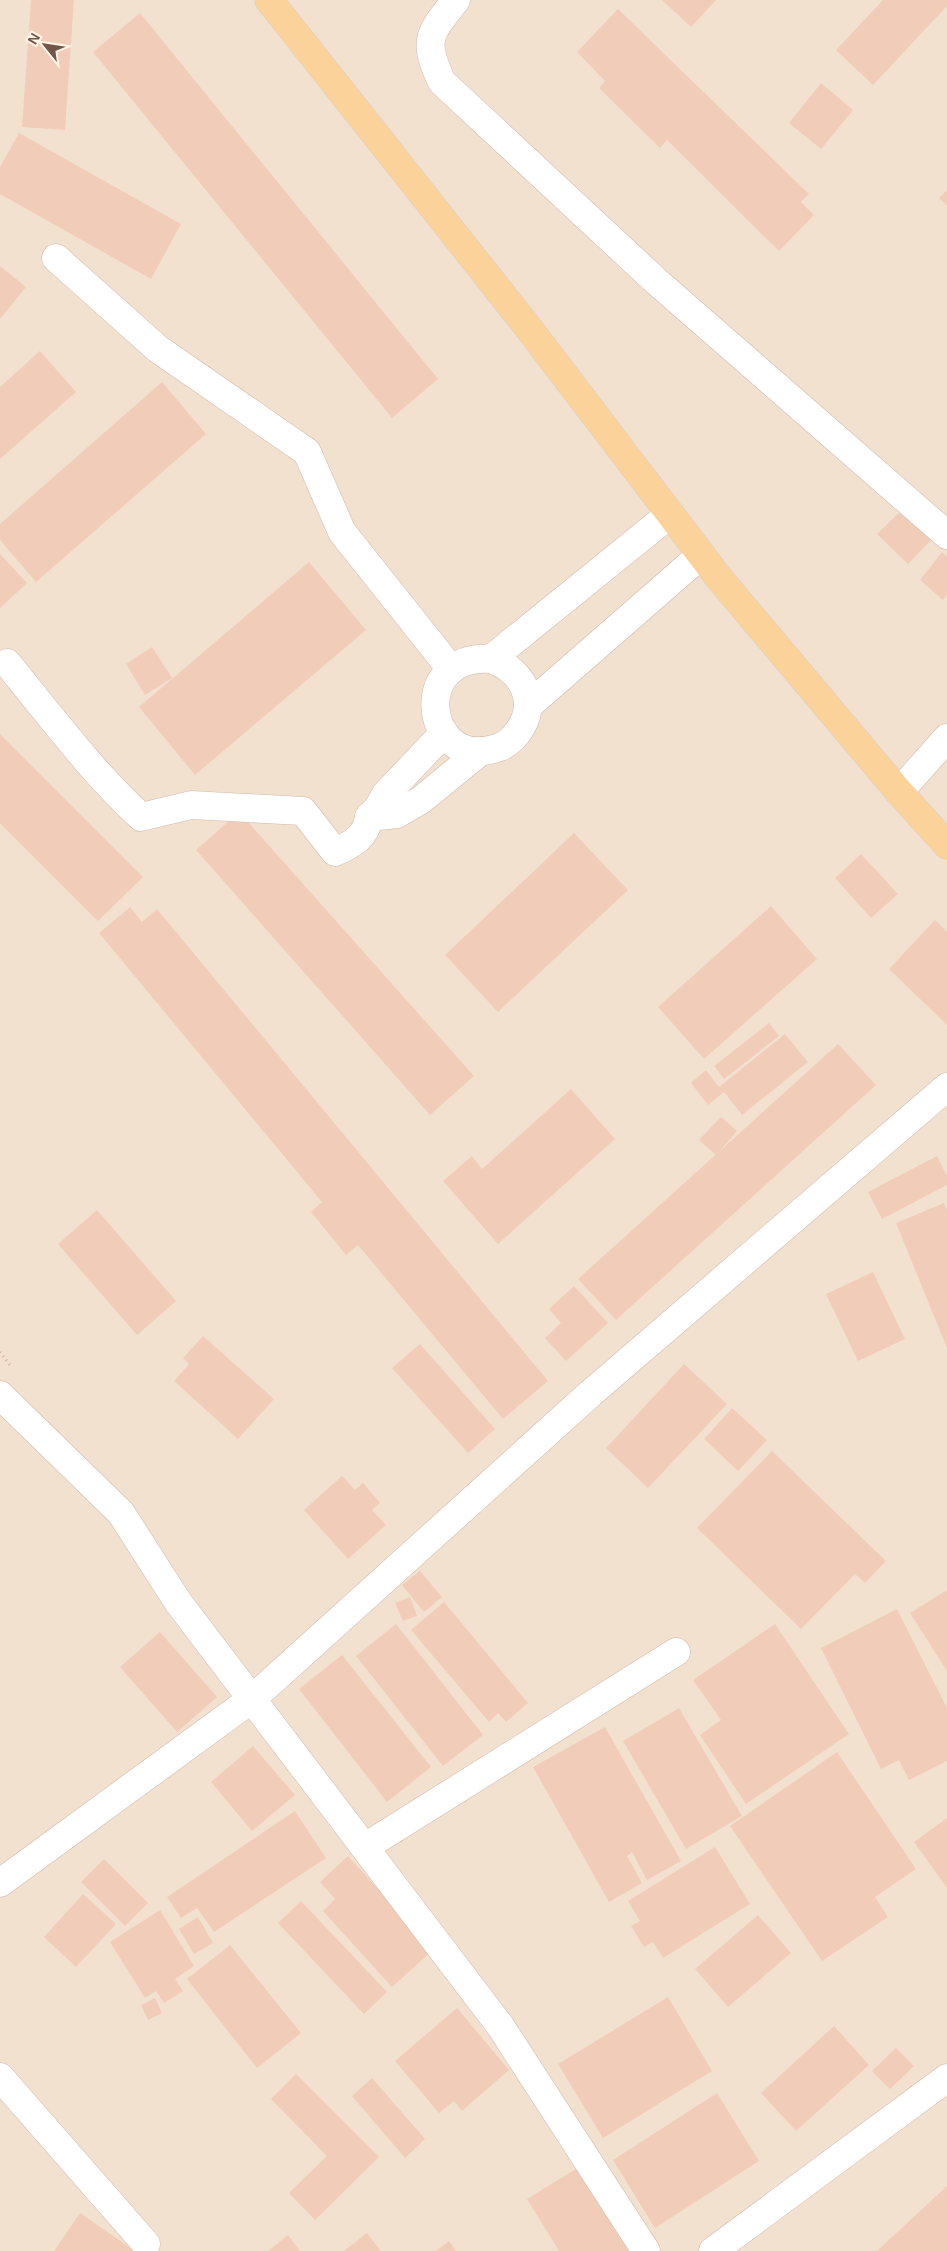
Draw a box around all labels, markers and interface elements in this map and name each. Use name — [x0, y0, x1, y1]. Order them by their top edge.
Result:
north arrow — [20, 20, 70, 70]
text: N — [24, 30, 43, 47]

